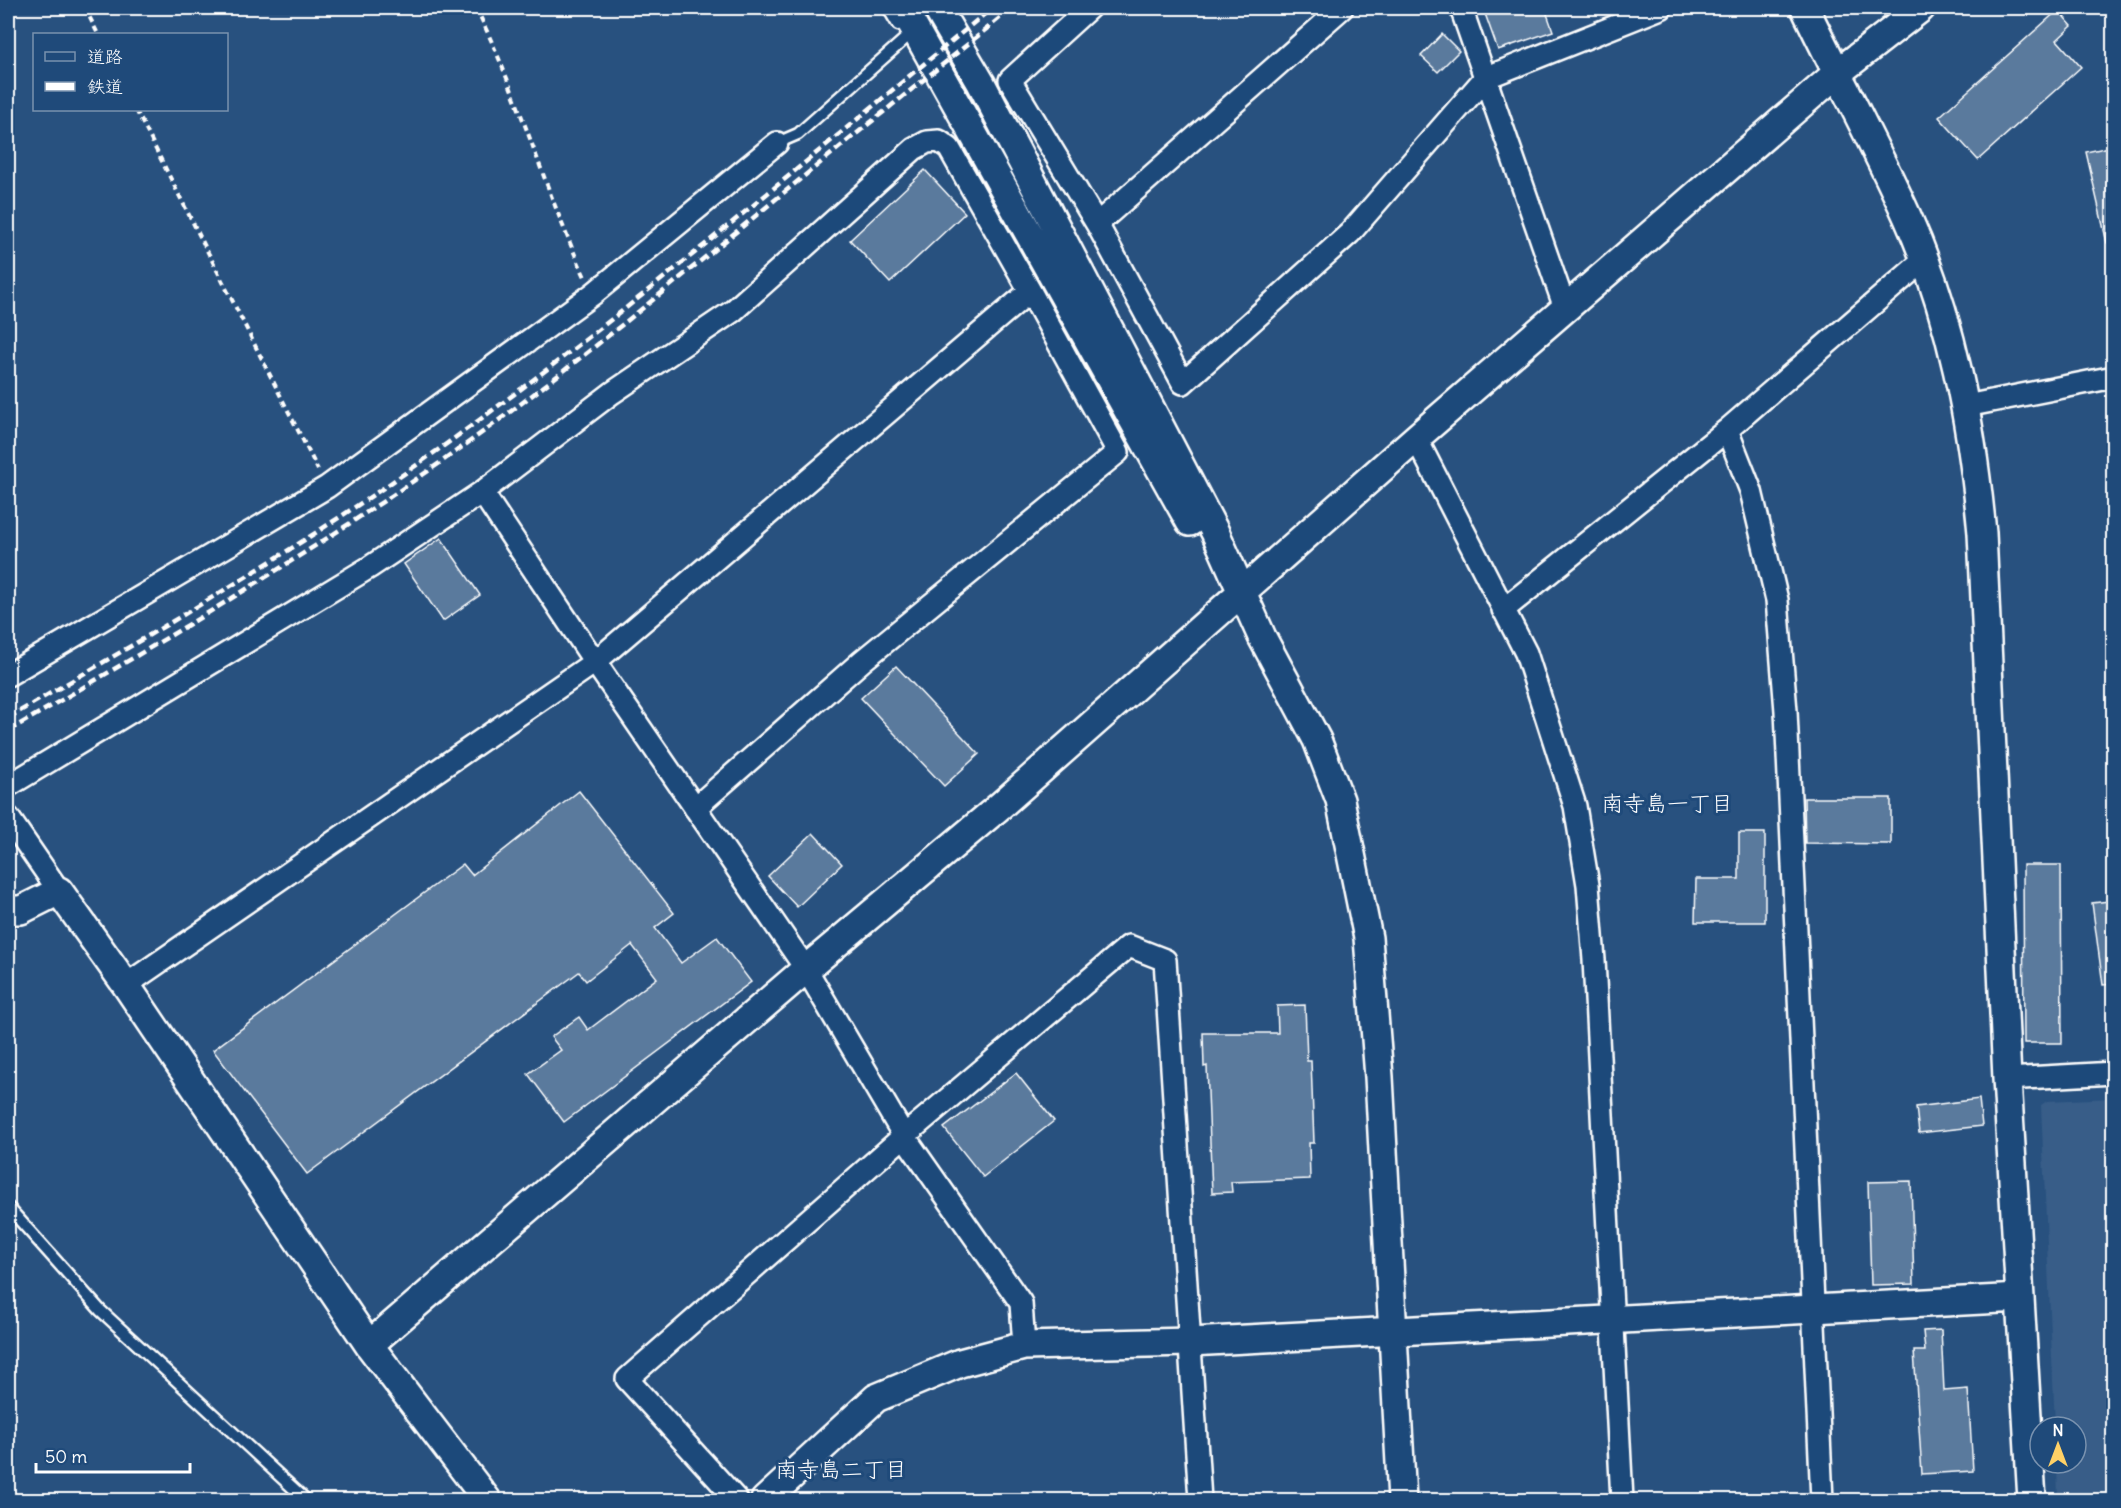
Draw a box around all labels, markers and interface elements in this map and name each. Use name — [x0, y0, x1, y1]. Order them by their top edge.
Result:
legend — [33, 33, 228, 111]
text: 道路 — [87, 45, 123, 68]
text: 鉄道 — [87, 75, 123, 98]
district label: 南寺島一丁目 — [1601, 789, 1733, 817]
north arrow — [2028, 1415, 2088, 1475]
text: N — [2052, 1420, 2064, 1440]
scale bar — [36, 1436, 190, 1474]
text: 50 m — [45, 1445, 87, 1468]
district label: 南寺島二丁目 — [775, 1455, 907, 1483]

